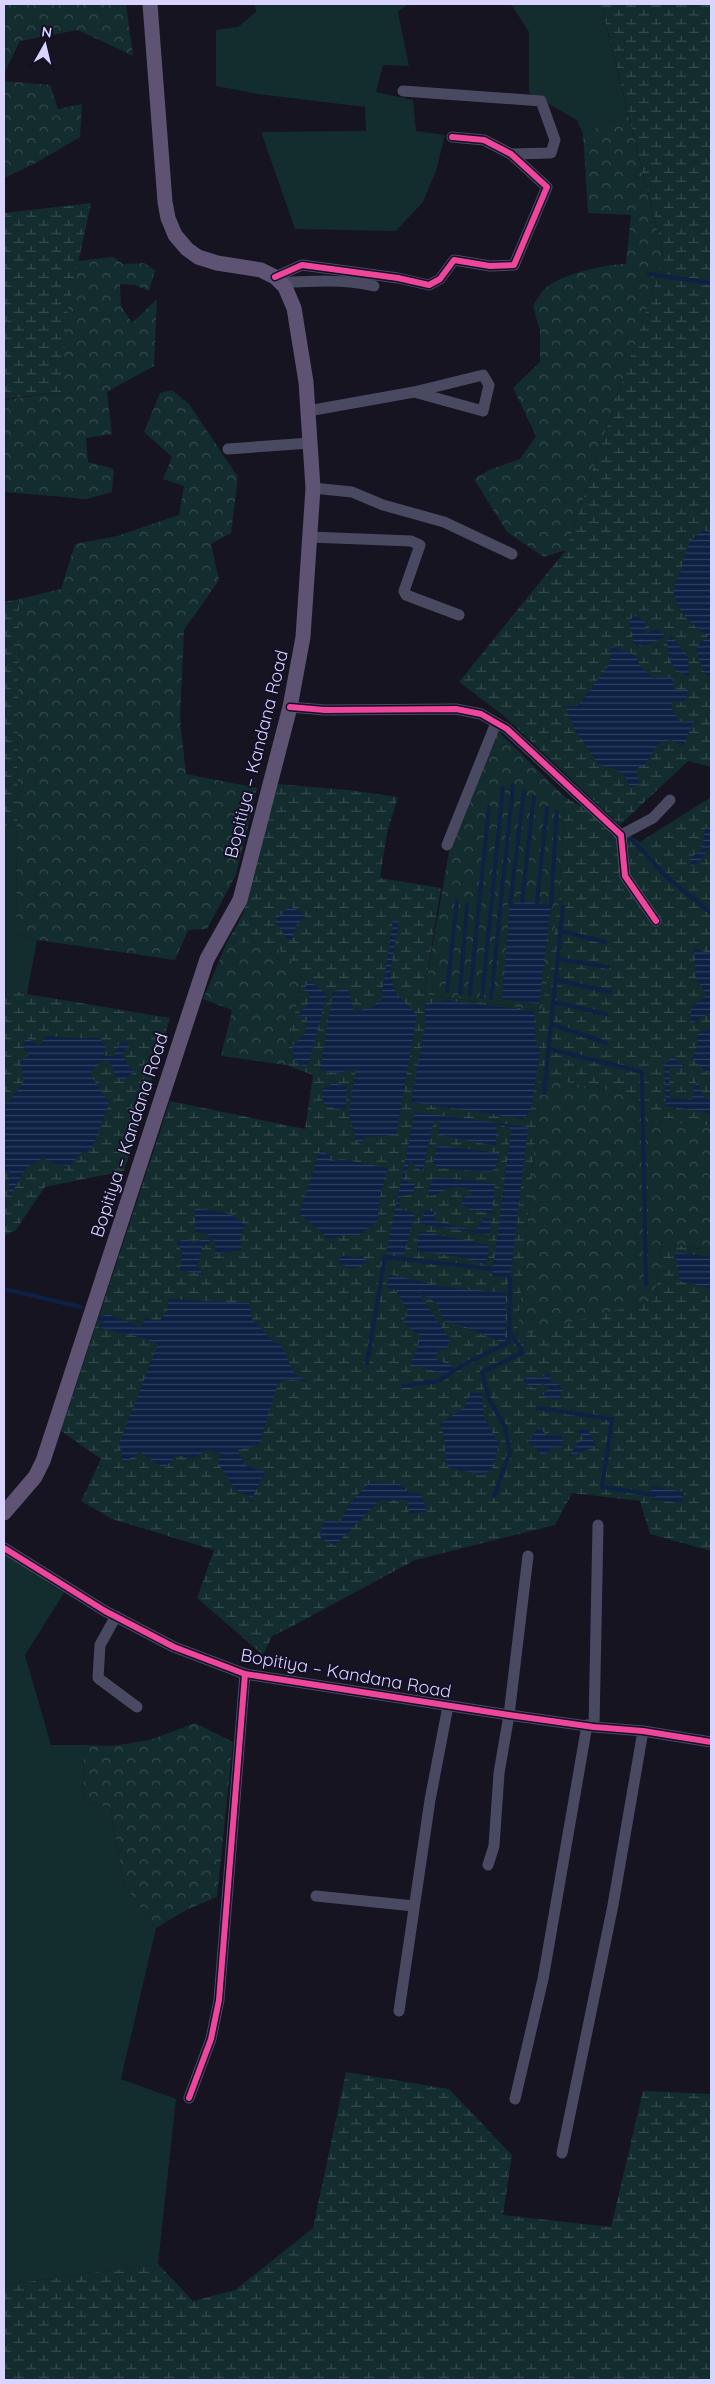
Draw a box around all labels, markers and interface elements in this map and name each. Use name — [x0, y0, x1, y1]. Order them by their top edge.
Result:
north arrow — [20, 20, 70, 70]
text: N — [40, 22, 53, 42]
street label: Bopitiya – Kandana Road — [219, 648, 293, 860]
street label: Bopitiya – Kandana Road — [85, 1030, 173, 1240]
street label: Bopitiya – Kandana Road — [239, 1643, 453, 1703]

